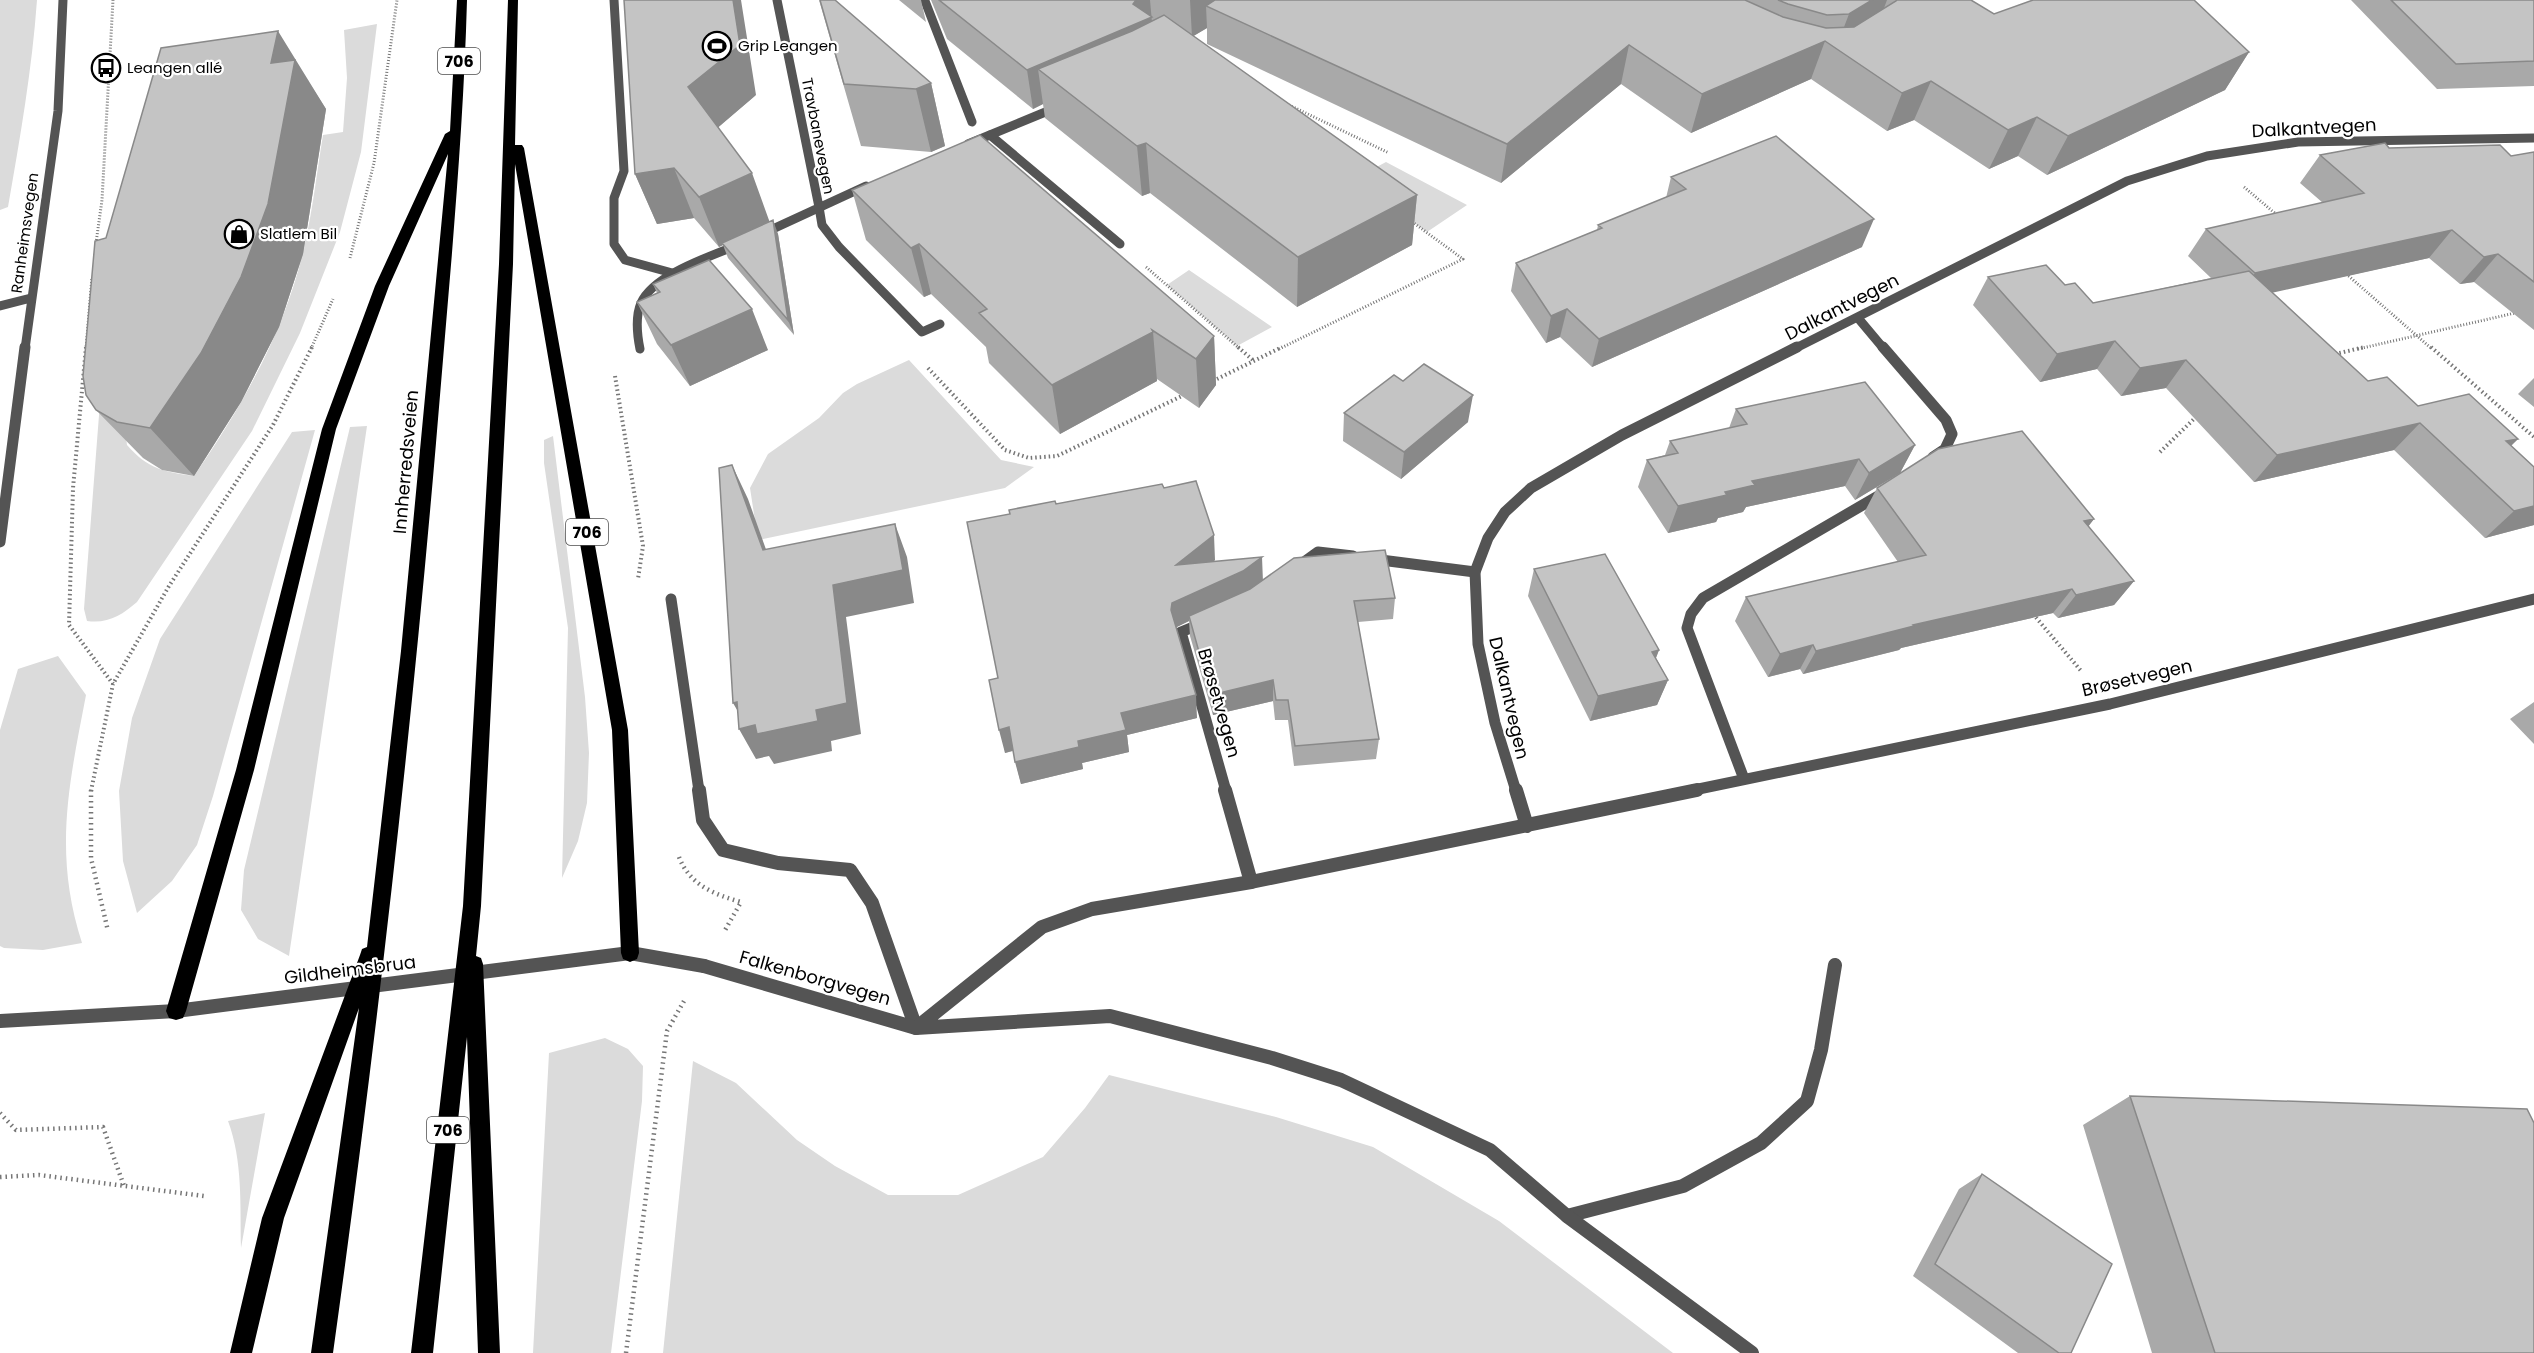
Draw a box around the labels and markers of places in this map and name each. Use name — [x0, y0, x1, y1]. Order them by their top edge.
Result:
sports icon: Grip Leangen — [701, 30, 733, 62]
place label: Grip Leangen — [738, 35, 838, 56]
bus stop icon: Leangen allé — [90, 52, 122, 84]
place label: Leangen allé — [127, 57, 222, 78]
shop icon: Slatlem Bil — [223, 218, 255, 250]
place label: Slatlem Bil — [260, 223, 337, 244]

